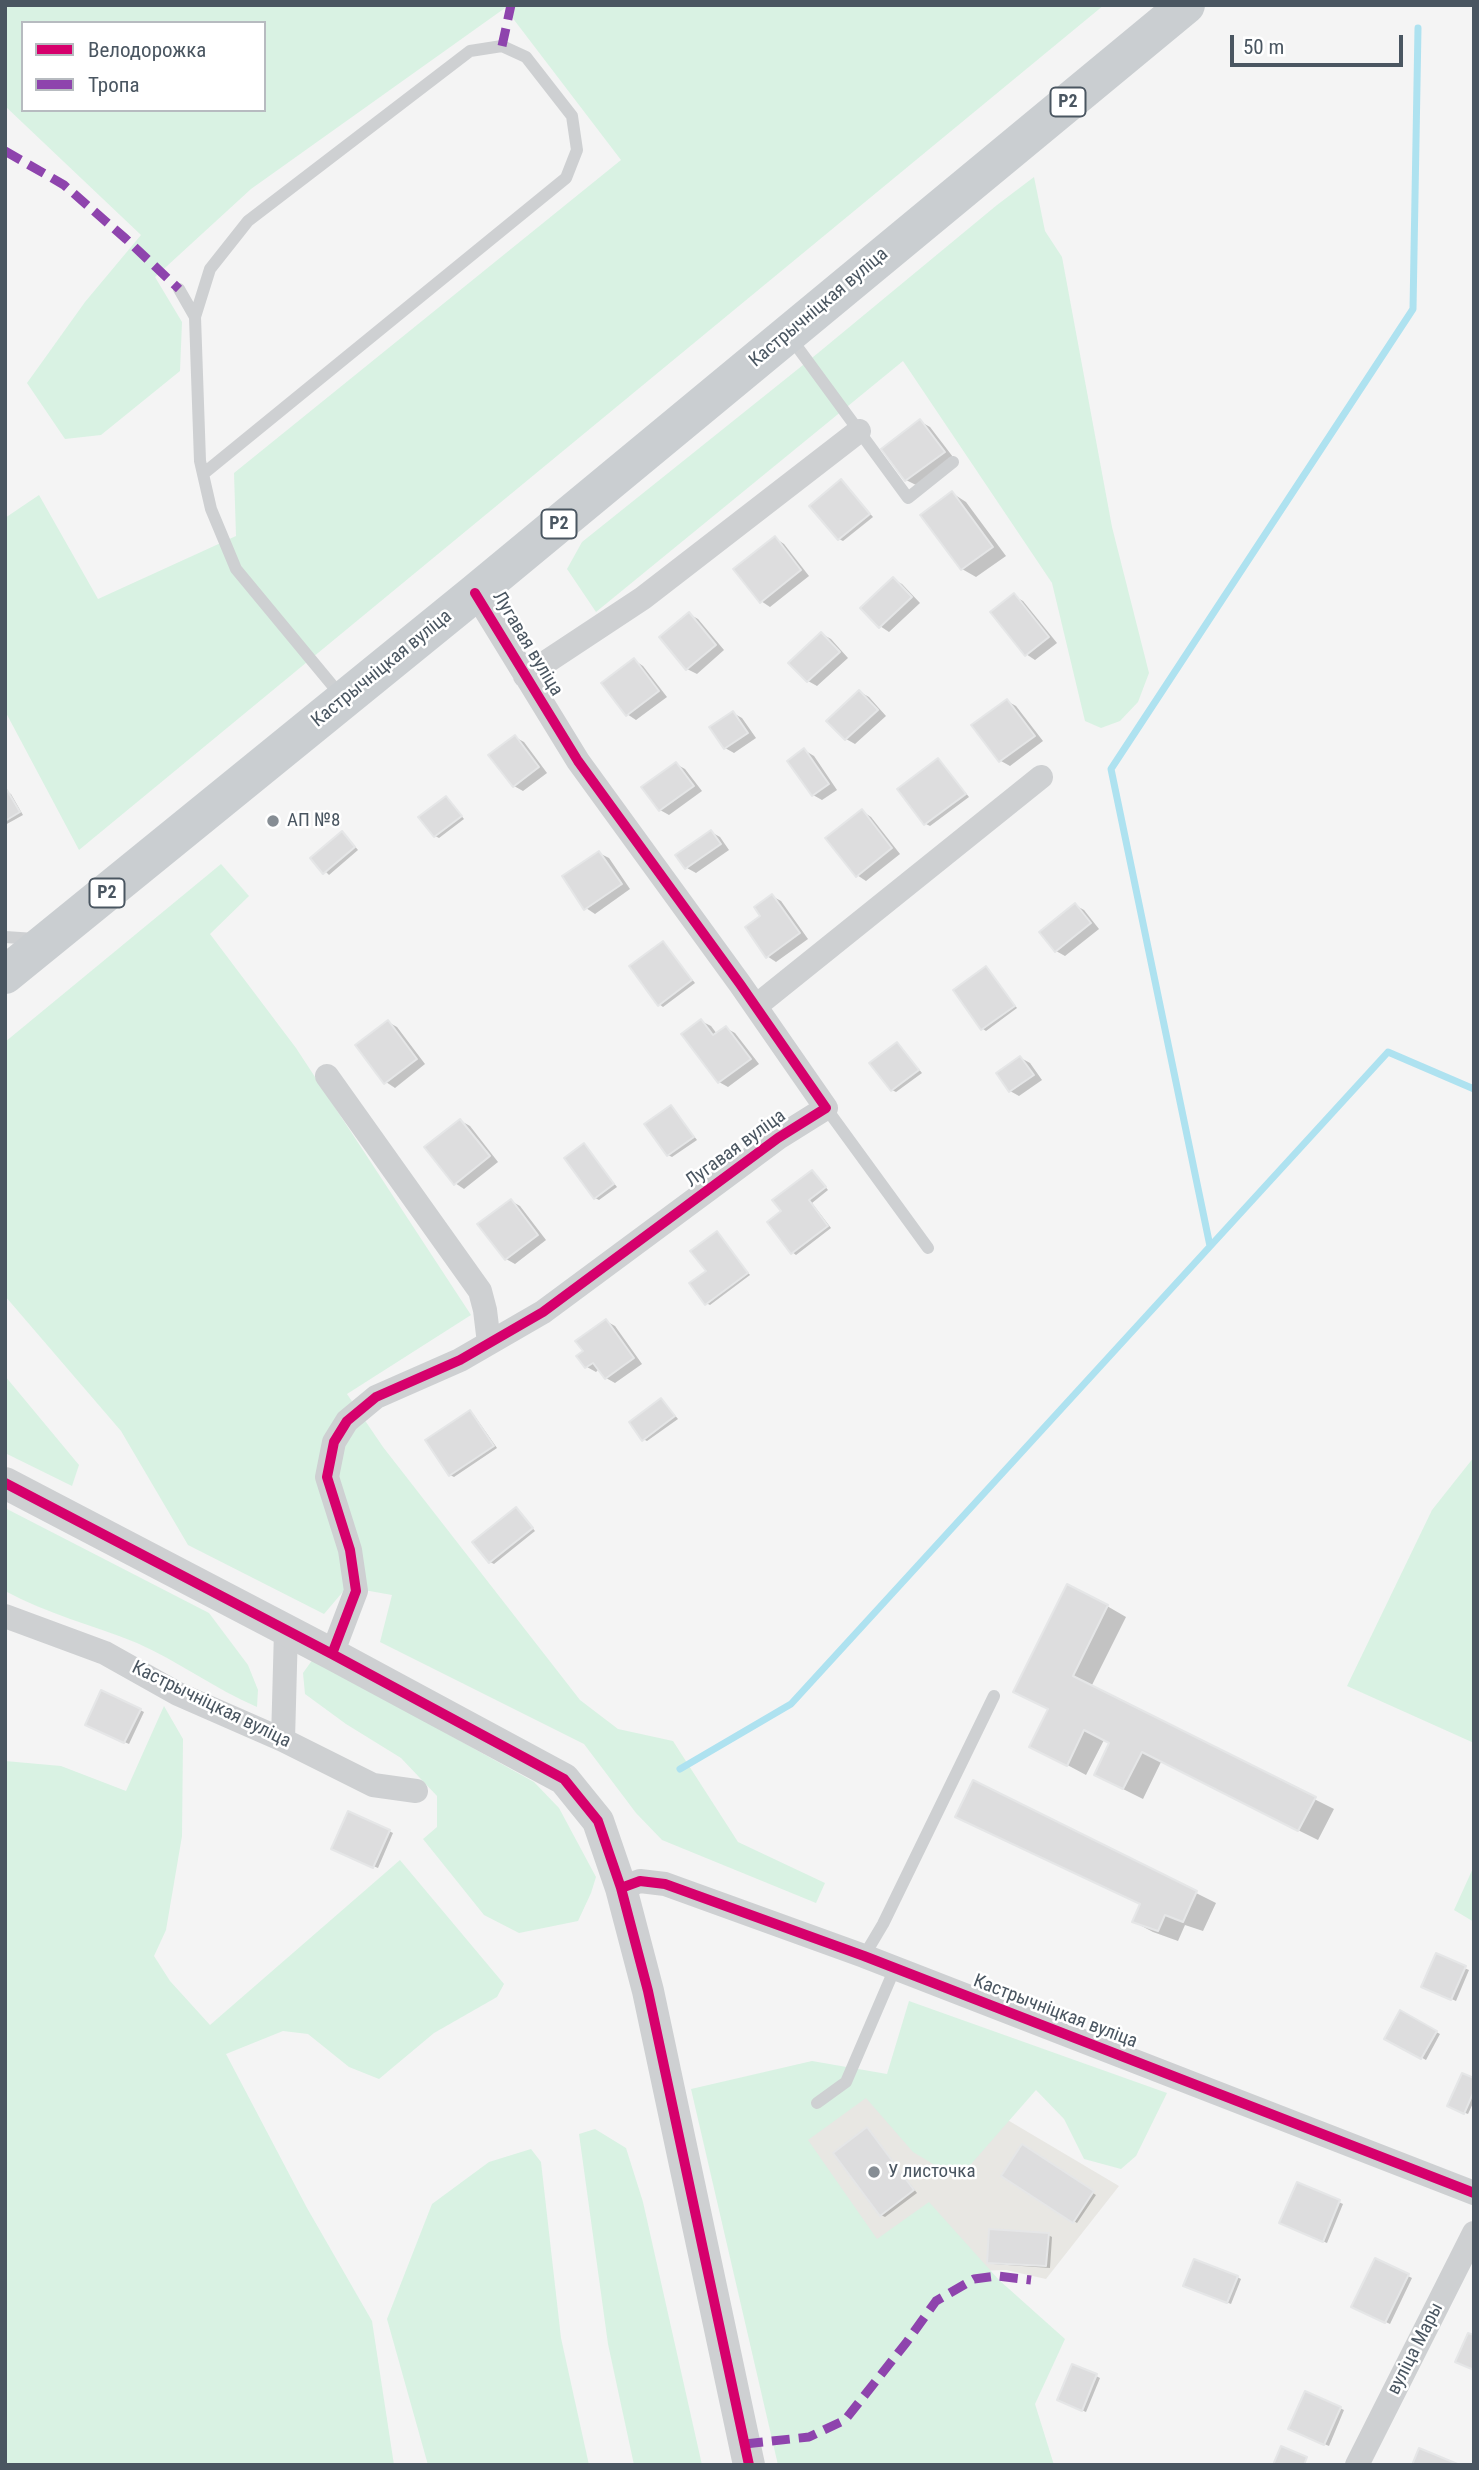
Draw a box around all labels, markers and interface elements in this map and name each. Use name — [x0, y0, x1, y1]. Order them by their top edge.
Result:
legend — [21, 21, 266, 112]
scale bar — [1234, 21, 1407, 65]
text: 50 m — [1243, 35, 1284, 59]
text: Велодорожка — [88, 38, 206, 62]
text: Тропа — [88, 73, 139, 97]
road number: Р2 — [1050, 88, 1086, 116]
street label: Кастрычніцкая вуліца — [745, 243, 893, 373]
road number: Р2 — [542, 510, 576, 538]
street label: Лугавая вуліца — [487, 588, 567, 700]
street label: Кастрычніцкая вуліца — [307, 605, 457, 733]
place label: АП №8 — [287, 810, 340, 832]
marker: АП №8 — [265, 813, 281, 829]
road number: Р2 — [90, 878, 124, 908]
street label: Лугавая вуліца — [682, 1105, 790, 1193]
street label: Кастрычніцкая вуліца — [128, 1657, 294, 1753]
street label: Кастрычніцкая вуліца — [970, 1970, 1140, 2054]
place label: У листочка — [888, 2161, 975, 2183]
marker: У листочка — [866, 2164, 882, 2180]
street label: вуліца Мары — [1383, 2299, 1449, 2399]

